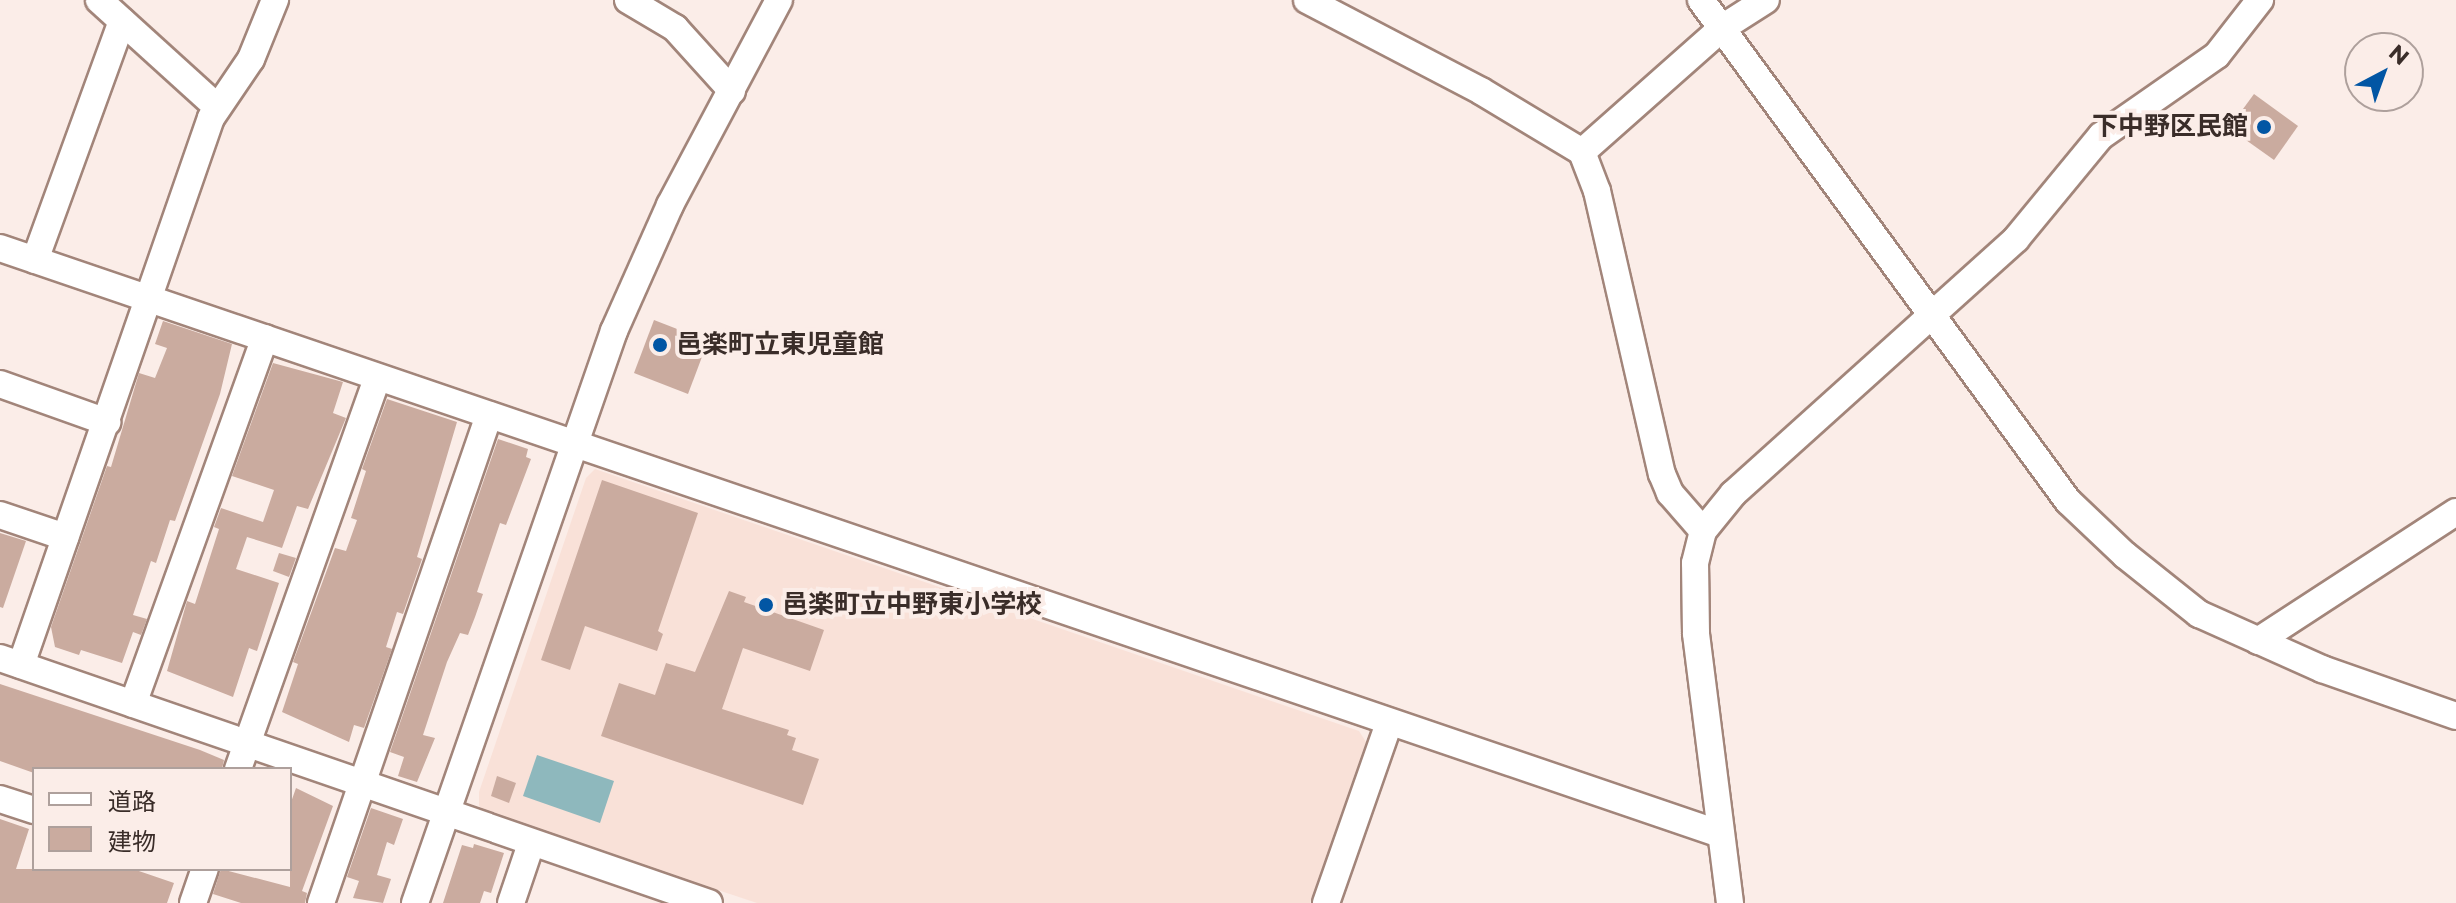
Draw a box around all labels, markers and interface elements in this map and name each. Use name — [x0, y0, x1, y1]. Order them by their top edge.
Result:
north arrow — [2344, 32, 2424, 112]
text: N — [2383, 39, 2414, 71]
place label: 下中野区民館 — [2092, 111, 2248, 143]
marker: 下中野区民館 — [2255, 118, 2273, 136]
place label: 邑楽町立東児童館 — [676, 329, 884, 361]
marker: 邑楽町立東児童館 — [651, 336, 669, 354]
place label: 邑楽町立中野東小学校 — [782, 589, 1042, 621]
marker: 邑楽町立中野東小学校 — [757, 596, 775, 614]
legend — [32, 767, 292, 871]
text: 道路 — [108, 787, 156, 816]
text: 建物 — [108, 827, 156, 856]

